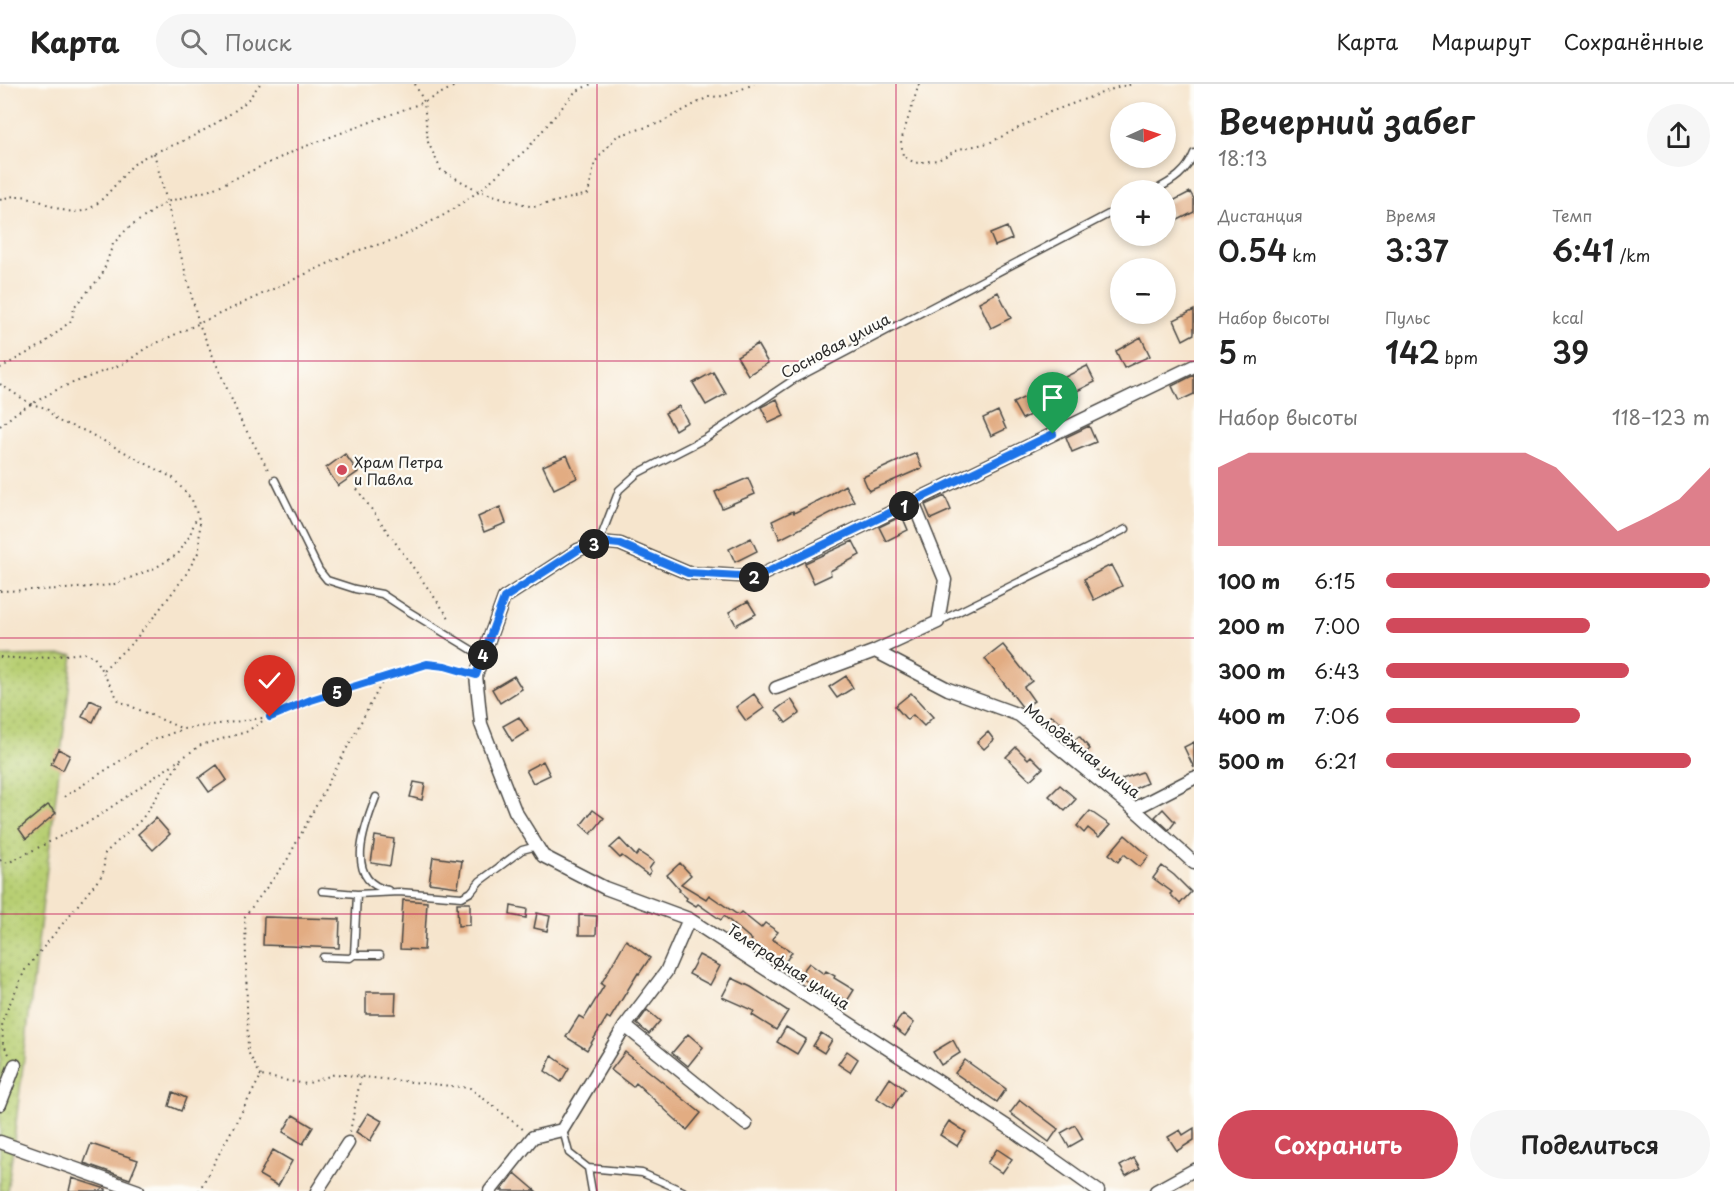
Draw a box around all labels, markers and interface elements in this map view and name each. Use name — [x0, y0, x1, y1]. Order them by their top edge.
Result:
search box — [156, 14, 576, 68]
text: Карта — [30, 20, 120, 63]
icon: search — [177, 25, 210, 58]
text: Поиск — [225, 25, 292, 58]
text: Карта — [1337, 25, 1398, 57]
text: Маршрут — [1431, 25, 1531, 57]
text: Сохранённые — [1564, 25, 1704, 57]
text: Вечерний забег — [1218, 95, 1475, 145]
north arrow — [1110, 102, 1176, 168]
map controls — [1110, 102, 1176, 324]
button: share — [1647, 104, 1710, 167]
text: 18:13 — [1218, 143, 1267, 173]
button: + — [1110, 180, 1176, 246]
text: Дистанция — [1218, 203, 1303, 227]
text: Время — [1385, 203, 1436, 227]
text: Темп — [1552, 203, 1592, 227]
text: 0.54 — [1218, 227, 1287, 272]
text: 3:37 — [1385, 227, 1449, 272]
text: 6:41 — [1552, 227, 1614, 272]
text: km — [1287, 243, 1316, 267]
text: /km — [1614, 243, 1650, 267]
button: − — [1110, 258, 1176, 324]
text: Набор высоты — [1218, 305, 1330, 329]
text: Пульс — [1385, 305, 1430, 329]
text: kcal — [1552, 305, 1584, 329]
street label: Сосновая улица — [776, 306, 894, 383]
text: 5 — [1218, 329, 1237, 374]
text: 142 — [1385, 329, 1440, 374]
text: 39 — [1552, 329, 1589, 374]
text: m — [1237, 345, 1257, 369]
text: bpm — [1440, 345, 1478, 369]
pin — [1027, 372, 1078, 434]
icon: arrive — [1036, 381, 1069, 414]
text: Набор высоты — [1218, 402, 1358, 432]
text: 118–123 m — [1612, 402, 1710, 432]
place label: Храм Петра и Павла — [354, 450, 444, 490]
marker: Храм Петра и Павла — [335, 463, 349, 477]
pin: 1 — [889, 491, 919, 521]
text: 1 — [900, 494, 908, 518]
pin: 3 — [579, 529, 609, 559]
text: 3 — [589, 532, 599, 556]
pin: 2 — [739, 562, 769, 592]
text: 2 — [748, 565, 760, 589]
text: 100 m — [1218, 566, 1280, 596]
text: 6:15 — [1314, 566, 1356, 596]
text: 200 m — [1218, 611, 1285, 641]
text: 7:00 — [1314, 611, 1360, 641]
pin: 4 — [468, 640, 498, 670]
text: 4 — [478, 643, 488, 667]
pin — [244, 655, 295, 717]
text: 300 m — [1218, 656, 1286, 686]
text: 6:43 — [1314, 656, 1360, 686]
icon: check — [253, 664, 286, 697]
pin: 5 — [322, 677, 352, 707]
text: 5 — [332, 680, 342, 704]
street label: Молодёжная улица — [1020, 697, 1147, 803]
text: 400 m — [1218, 701, 1286, 731]
text: 7:06 — [1314, 701, 1359, 731]
text: 500 m — [1218, 746, 1285, 776]
text: 6:21 — [1314, 746, 1357, 776]
street label: Телеграфная улица — [723, 918, 856, 1015]
button: Сохранить — [1218, 1110, 1458, 1179]
button: Поделиться — [1470, 1110, 1710, 1179]

